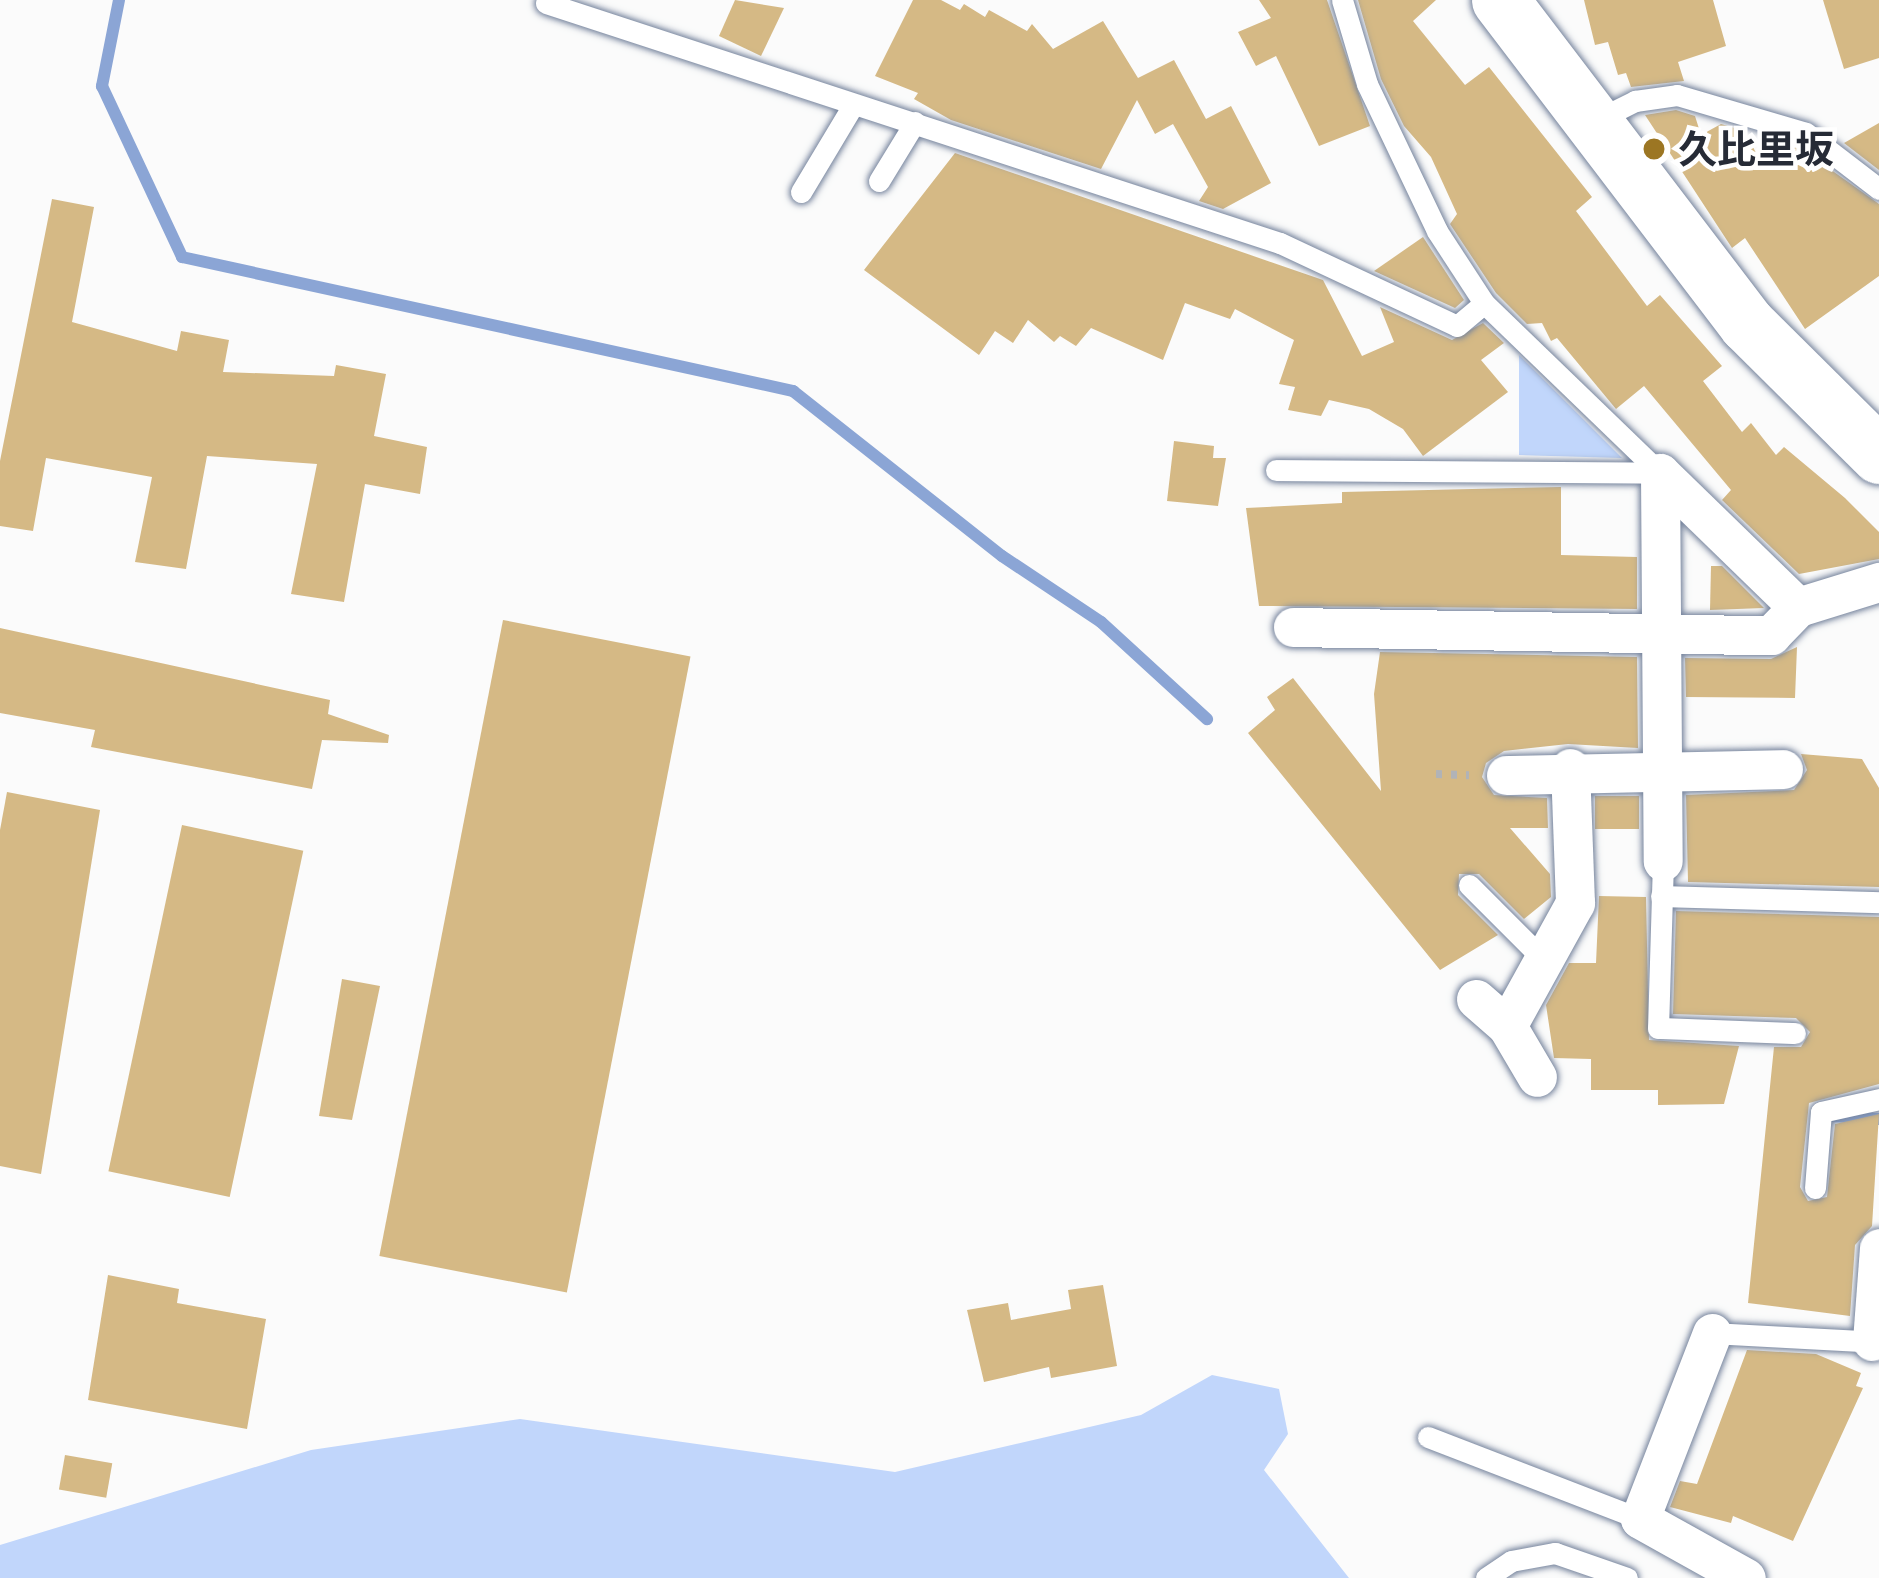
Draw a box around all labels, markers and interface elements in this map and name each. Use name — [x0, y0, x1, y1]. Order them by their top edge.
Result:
place label: 久比里坂 — [1678, 126, 1834, 172]
marker: 久比里坂 — [1641, 136, 1667, 162]

